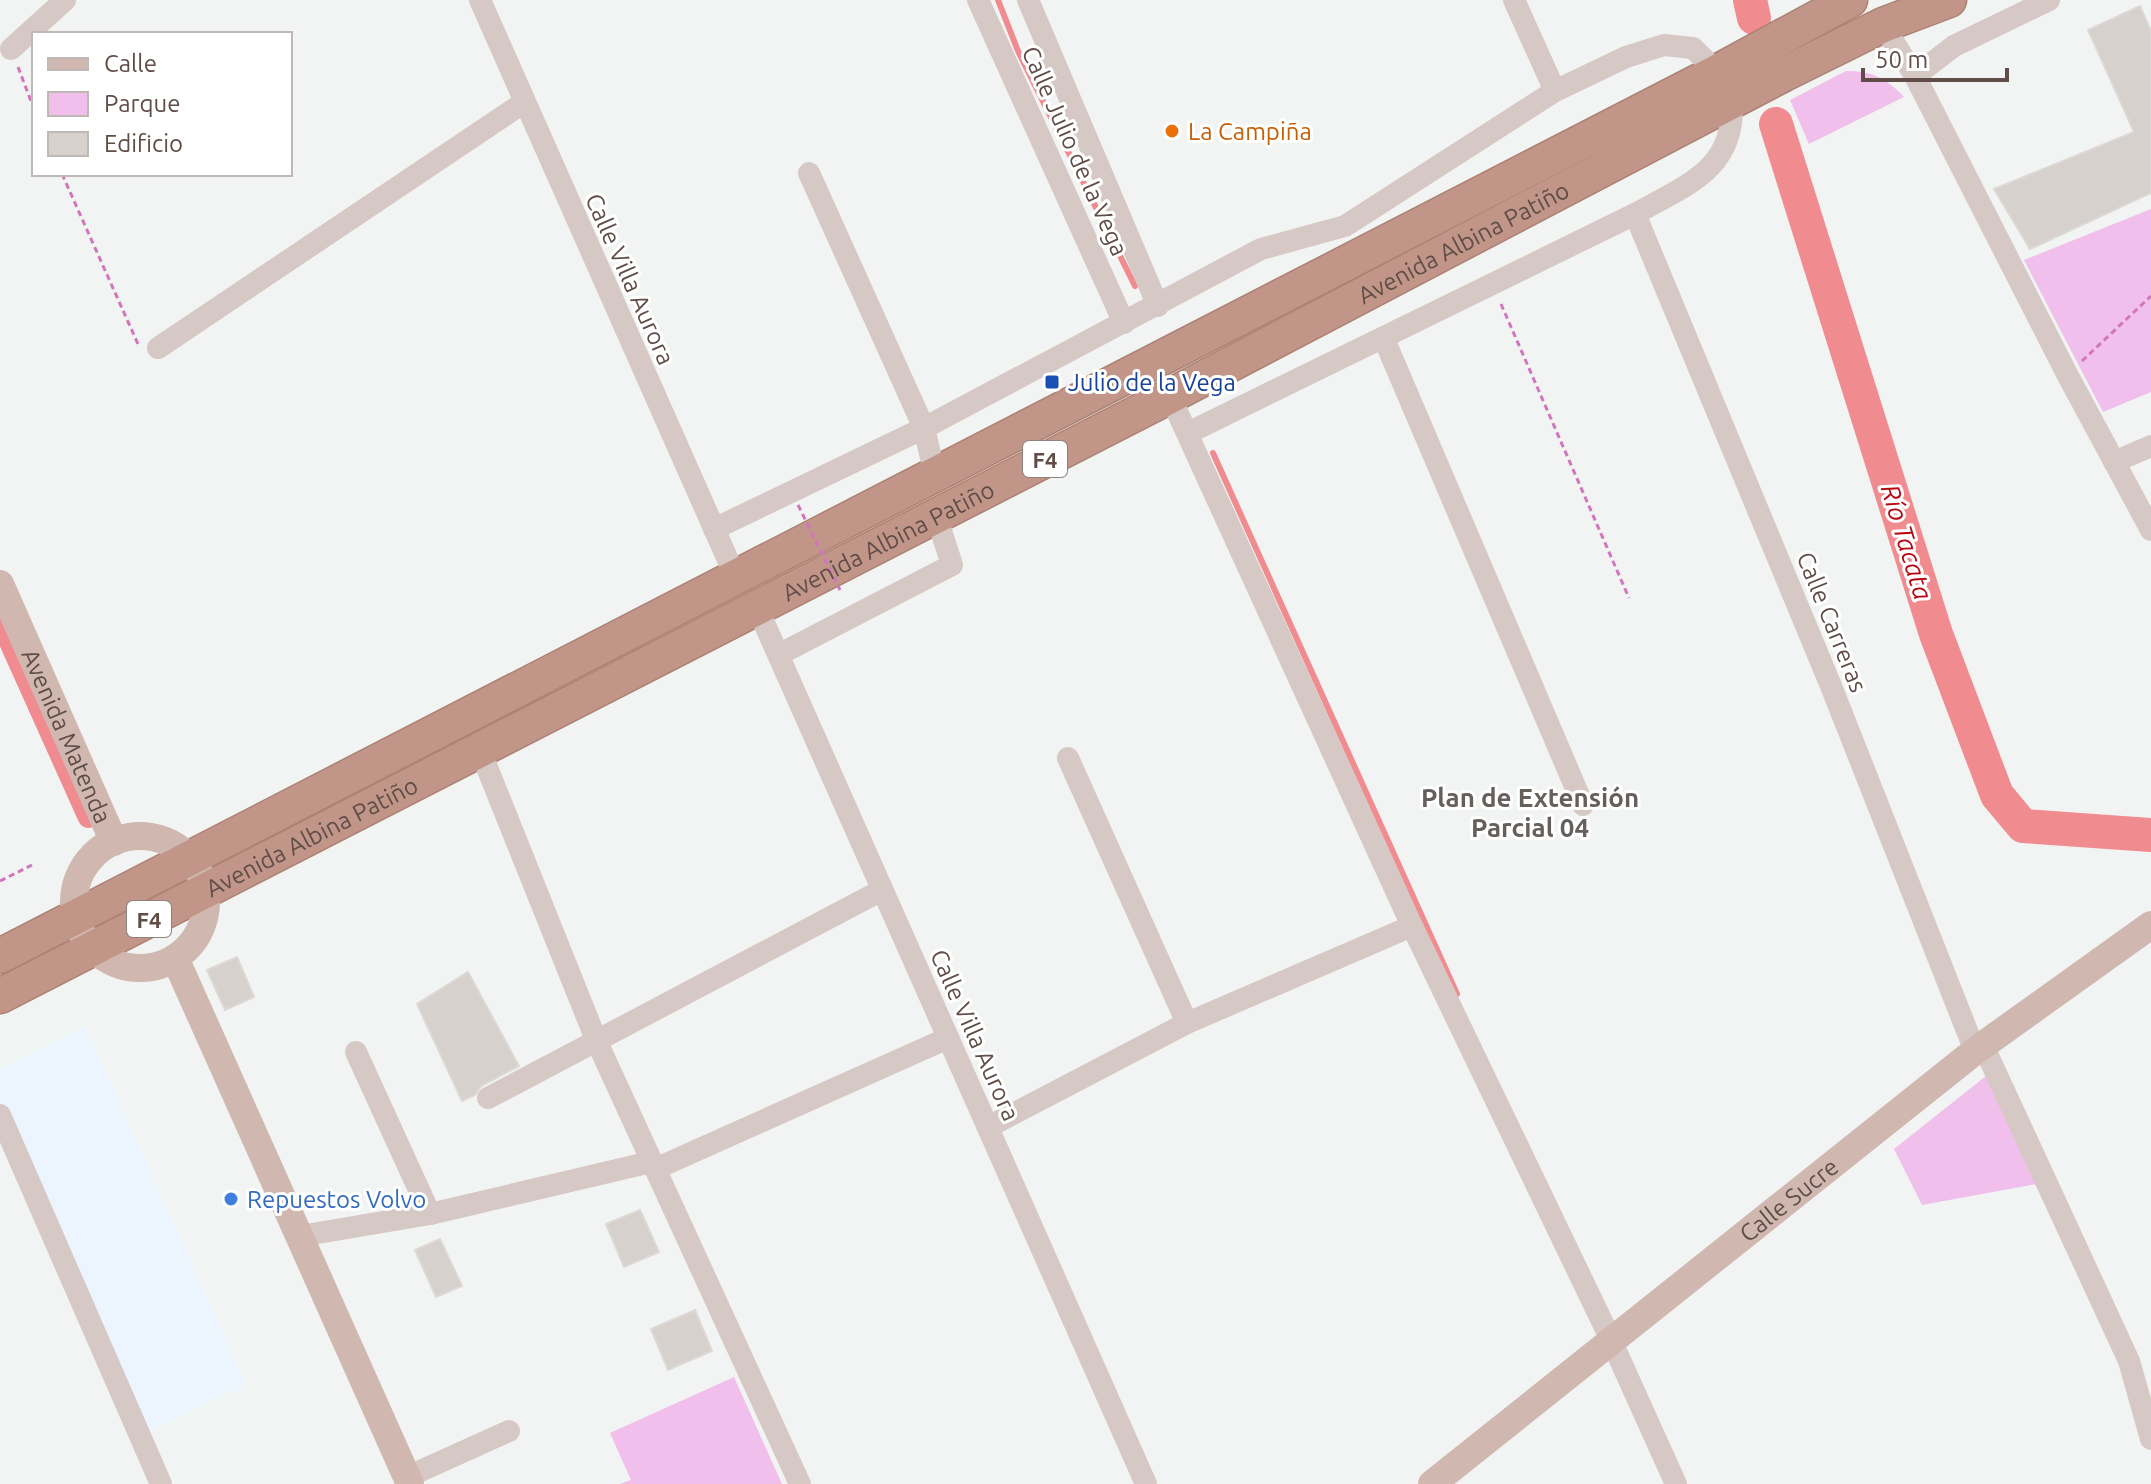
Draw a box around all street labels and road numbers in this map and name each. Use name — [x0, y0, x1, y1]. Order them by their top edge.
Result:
street label: Calle Julio de la Vega — [1017, 42, 1133, 260]
street label: Avenida Albina Patiño — [1353, 176, 1573, 309]
street label: Calle Villa Aurora — [580, 189, 680, 369]
road number: F4 — [1023, 441, 1067, 477]
street label: Avenida Albina Patiño — [778, 475, 999, 606]
street label: Calle Carreras — [1792, 548, 1872, 696]
street label: Avenida Matenda — [17, 645, 117, 827]
street label: Avenida Albina Patiño — [201, 771, 422, 902]
road number: F4 — [127, 901, 171, 937]
street label: Calle Villa Aurora — [925, 945, 1025, 1125]
street label: Calle Sucre — [1734, 1152, 1843, 1247]

